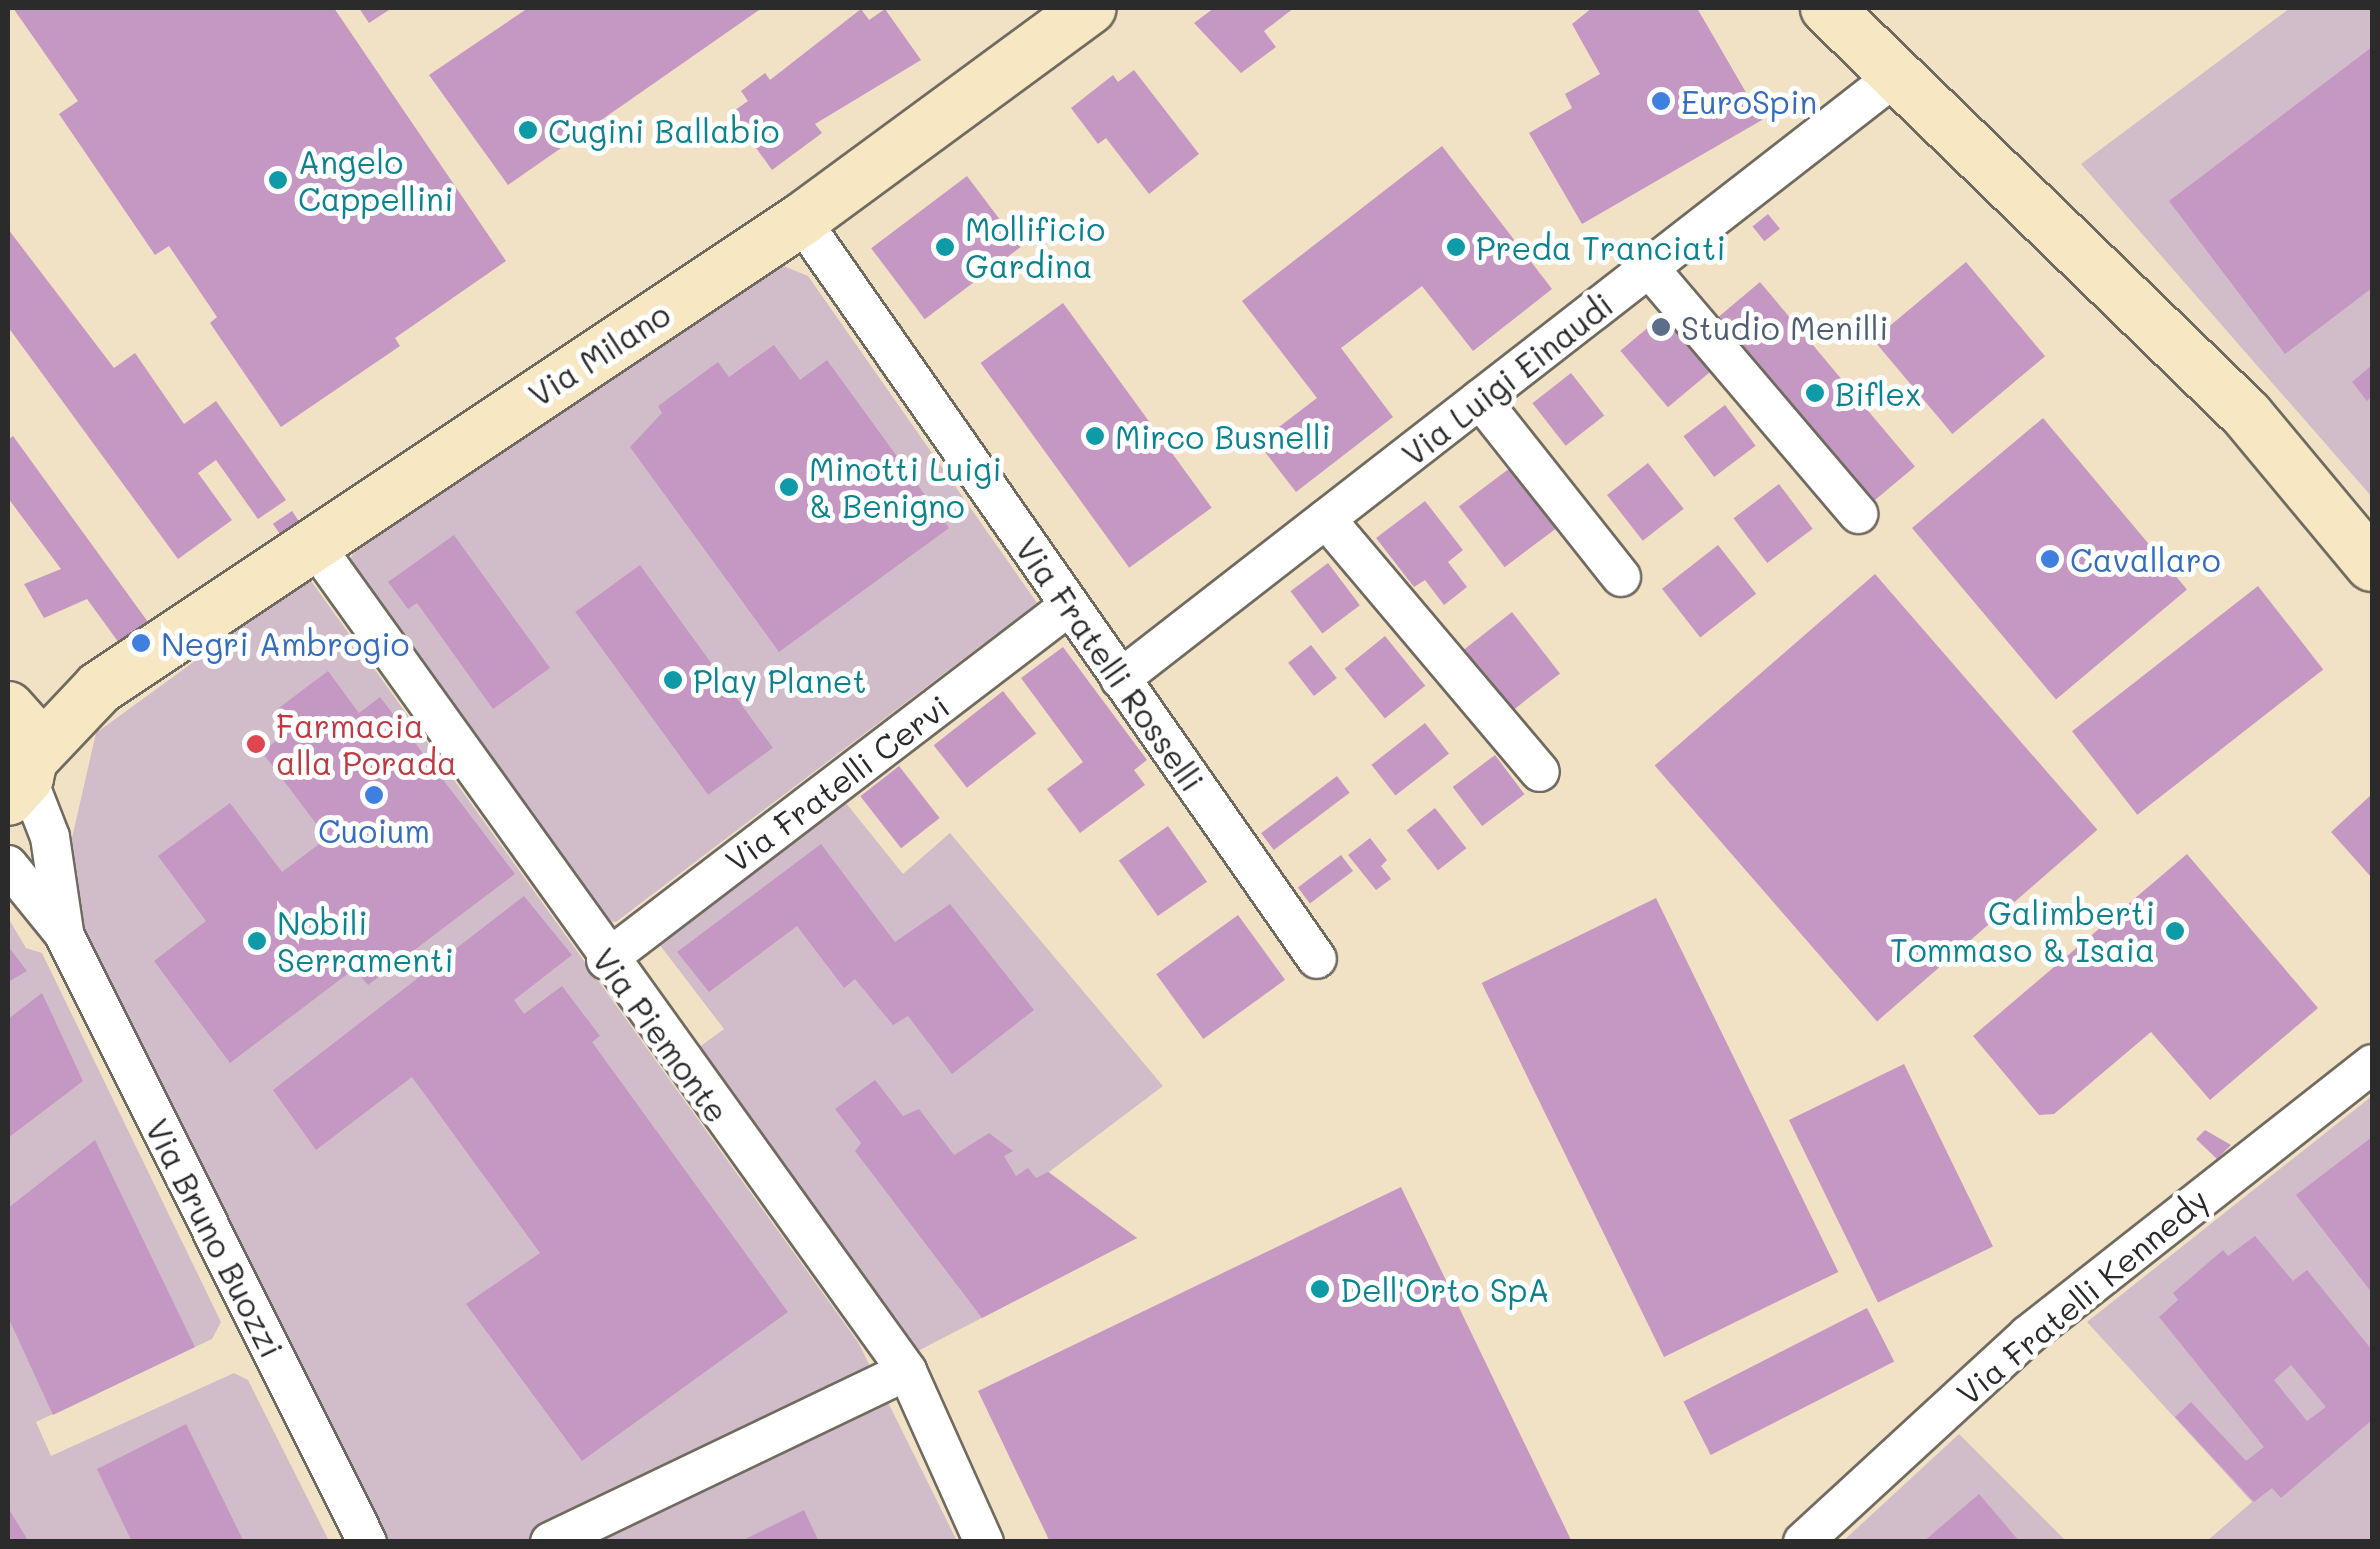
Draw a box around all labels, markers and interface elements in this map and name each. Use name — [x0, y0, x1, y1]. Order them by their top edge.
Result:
place label: EuroSpin — [1681, 82, 1817, 120]
marker: EuroSpin — [1650, 90, 1672, 112]
place label: Cugini Ballabio — [548, 111, 779, 149]
marker: Cugini Ballabio — [517, 119, 539, 141]
place label: Angelo Cappellini — [298, 143, 453, 218]
marker: Angelo Cappellini — [267, 169, 289, 191]
place label: Mollificio Gardina — [965, 210, 1105, 285]
place label: Preda Tranciati — [1476, 228, 1726, 266]
marker: Mollificio Gardina — [934, 236, 956, 258]
marker: Preda Tranciati — [1445, 236, 1467, 258]
street label: Via Luigi Einaudi — [1394, 285, 1620, 473]
street label: Via Milano — [521, 294, 677, 414]
place label: Studio Menilli — [1681, 308, 1889, 346]
marker: Studio Menilli — [1650, 316, 1672, 338]
place label: Biflex — [1835, 374, 1921, 412]
marker: Biflex — [1804, 382, 1826, 404]
place label: Mirco Busnelli — [1115, 417, 1331, 455]
marker: Mirco Busnelli — [1084, 425, 1106, 447]
place label: Minotti Luigi & Benigno — [809, 450, 1002, 525]
marker: Minotti Luigi & Benigno — [778, 476, 800, 498]
street label: Via Fratelli Rosselli — [1008, 530, 1212, 798]
place label: Cavallaro — [2070, 540, 2221, 578]
marker: Cavallaro — [2039, 548, 2061, 570]
place label: Negri Ambrogio — [161, 624, 409, 662]
marker: Negri Ambrogio — [130, 632, 152, 654]
place label: Play Planet — [693, 661, 867, 699]
marker: Play Planet — [662, 669, 684, 691]
street label: Via Fratelli Cervi — [718, 686, 956, 880]
place label: Farmacia alla Porada — [276, 707, 457, 782]
marker: Farmacia alla Porada — [245, 733, 267, 755]
marker: Cuoium — [363, 784, 385, 806]
place label: Cuoium — [318, 811, 430, 849]
place label: Galimberti Tommaso & Isaia — [1890, 894, 2155, 969]
place label: Nobili Serramenti — [277, 904, 454, 979]
marker: Galimberti Tommaso & Isaia — [2164, 920, 2186, 942]
marker: Nobili Serramenti — [246, 930, 268, 952]
street label: Via Piemonte — [585, 940, 737, 1130]
street label: Via Bruno Buozzi — [138, 1112, 292, 1364]
street label: Via Fratelli Kennedy — [1949, 1180, 2215, 1412]
place label: Dell'Orto SpA — [1340, 1270, 1550, 1308]
marker: Dell'Orto SpA — [1309, 1278, 1331, 1300]

